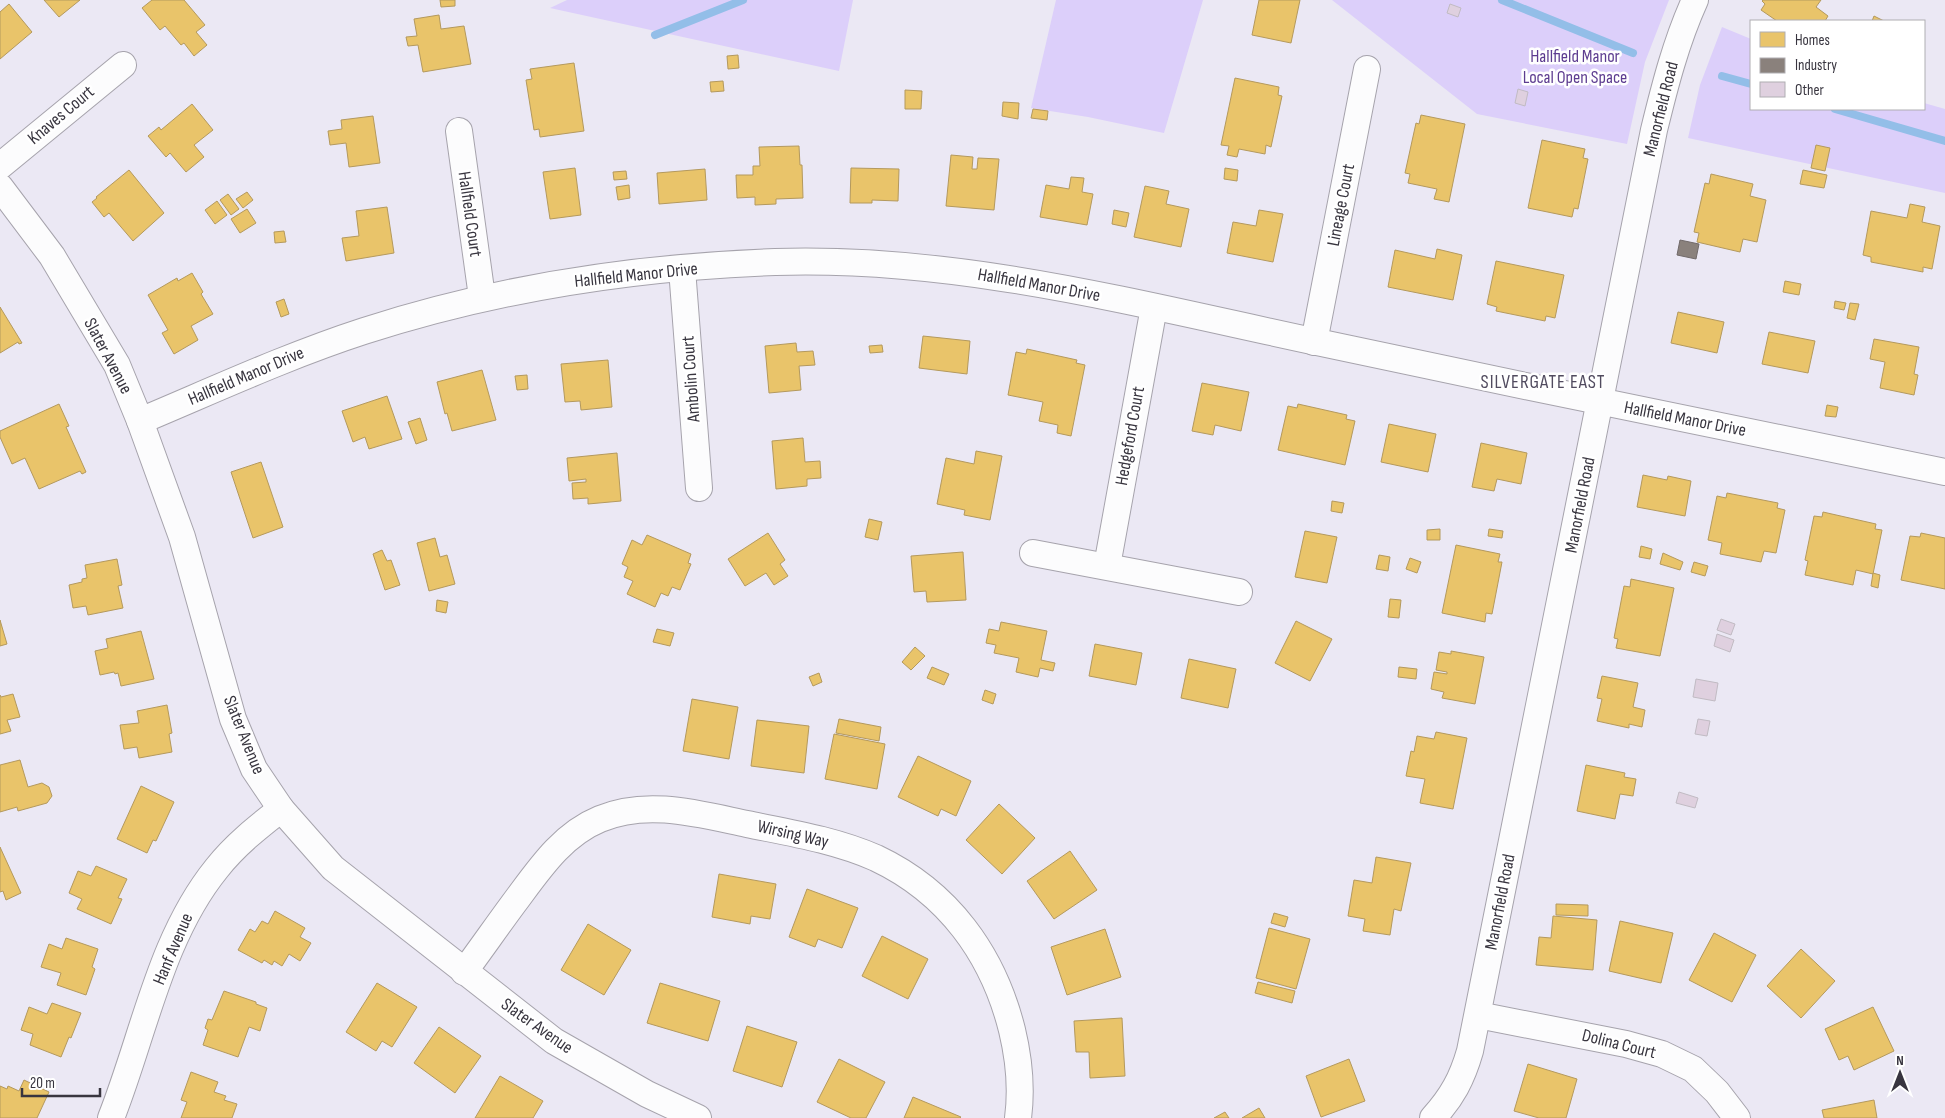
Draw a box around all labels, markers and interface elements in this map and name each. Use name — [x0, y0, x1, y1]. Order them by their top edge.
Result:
legend — [1750, 20, 1925, 110]
text: Homes — [1795, 31, 1830, 50]
park label: Hallfield Manor Local Open Space — [1523, 46, 1627, 88]
text: Industry — [1795, 56, 1837, 75]
street label: Manorfield Road — [1639, 59, 1683, 159]
street label: Knaves Court — [23, 81, 99, 149]
text: Other — [1795, 81, 1824, 100]
street label: Lineage Court — [1323, 162, 1359, 248]
street label: Hallfield Court — [454, 170, 486, 259]
street label: Hallfield Manor Drive — [573, 258, 699, 292]
street label: Hallfield Manor Drive — [976, 264, 1102, 306]
street label: Slater Avenue — [79, 315, 137, 397]
street label: Ambolin Court — [677, 335, 705, 424]
street label: Hallfield Manor Drive — [185, 342, 307, 410]
district label: SILVERGATE EAST — [1481, 371, 1606, 394]
street label: Hedgeford Court — [1111, 384, 1149, 487]
street label: Hallfield Manor Drive — [1622, 397, 1748, 441]
street label: Manorfield Road — [1560, 455, 1600, 555]
street label: Slater Avenue — [219, 693, 269, 777]
street label: Wirsing Way — [755, 816, 831, 852]
street label: Manorfield Road — [1480, 852, 1520, 952]
street label: Hanf Avenue — [149, 910, 197, 988]
street label: Slater Avenue — [497, 994, 577, 1058]
street label: Dolina Court — [1580, 1025, 1659, 1063]
north arrow — [1875, 1048, 1925, 1098]
text: N — [1896, 1052, 1904, 1069]
scale bar — [22, 1066, 100, 1098]
text: 20 m — [30, 1074, 55, 1093]

